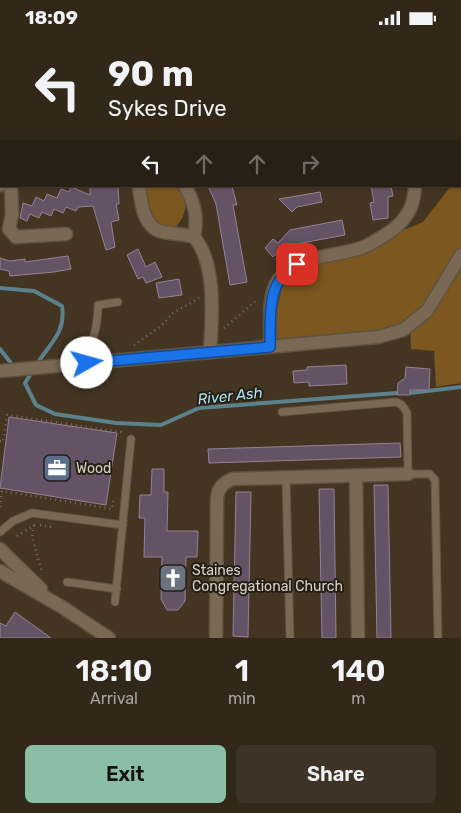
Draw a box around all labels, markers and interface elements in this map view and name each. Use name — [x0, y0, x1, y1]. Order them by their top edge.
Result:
text: 18:09 — [25, 6, 78, 29]
text: 90 m — [108, 53, 194, 95]
icon: left — [25, 55, 90, 120]
text: Sykes Drive — [108, 95, 227, 122]
icon: left — [137, 150, 165, 178]
icon: ahead — [190, 150, 218, 178]
icon: ahead — [243, 150, 271, 178]
icon: right — [296, 150, 324, 178]
pin — [276, 243, 318, 285]
icon: arrive — [283, 250, 311, 278]
position arrow — [60, 336, 112, 388]
water label: River Ash — [197, 384, 263, 408]
office icon: Wood — [42, 453, 72, 483]
place label: Wood — [76, 460, 111, 477]
place label: Staines Congregational Church — [192, 562, 343, 595]
church icon: Staines Congregational Church — [158, 563, 188, 593]
text: 18:10 — [75, 653, 153, 689]
text: 1 — [235, 653, 249, 689]
text: 140 — [331, 653, 386, 689]
text: Arrival — [90, 689, 138, 708]
text: min — [228, 689, 256, 708]
text: m — [351, 689, 366, 708]
button: Exit — [25, 745, 226, 803]
button: Share — [236, 745, 436, 803]

